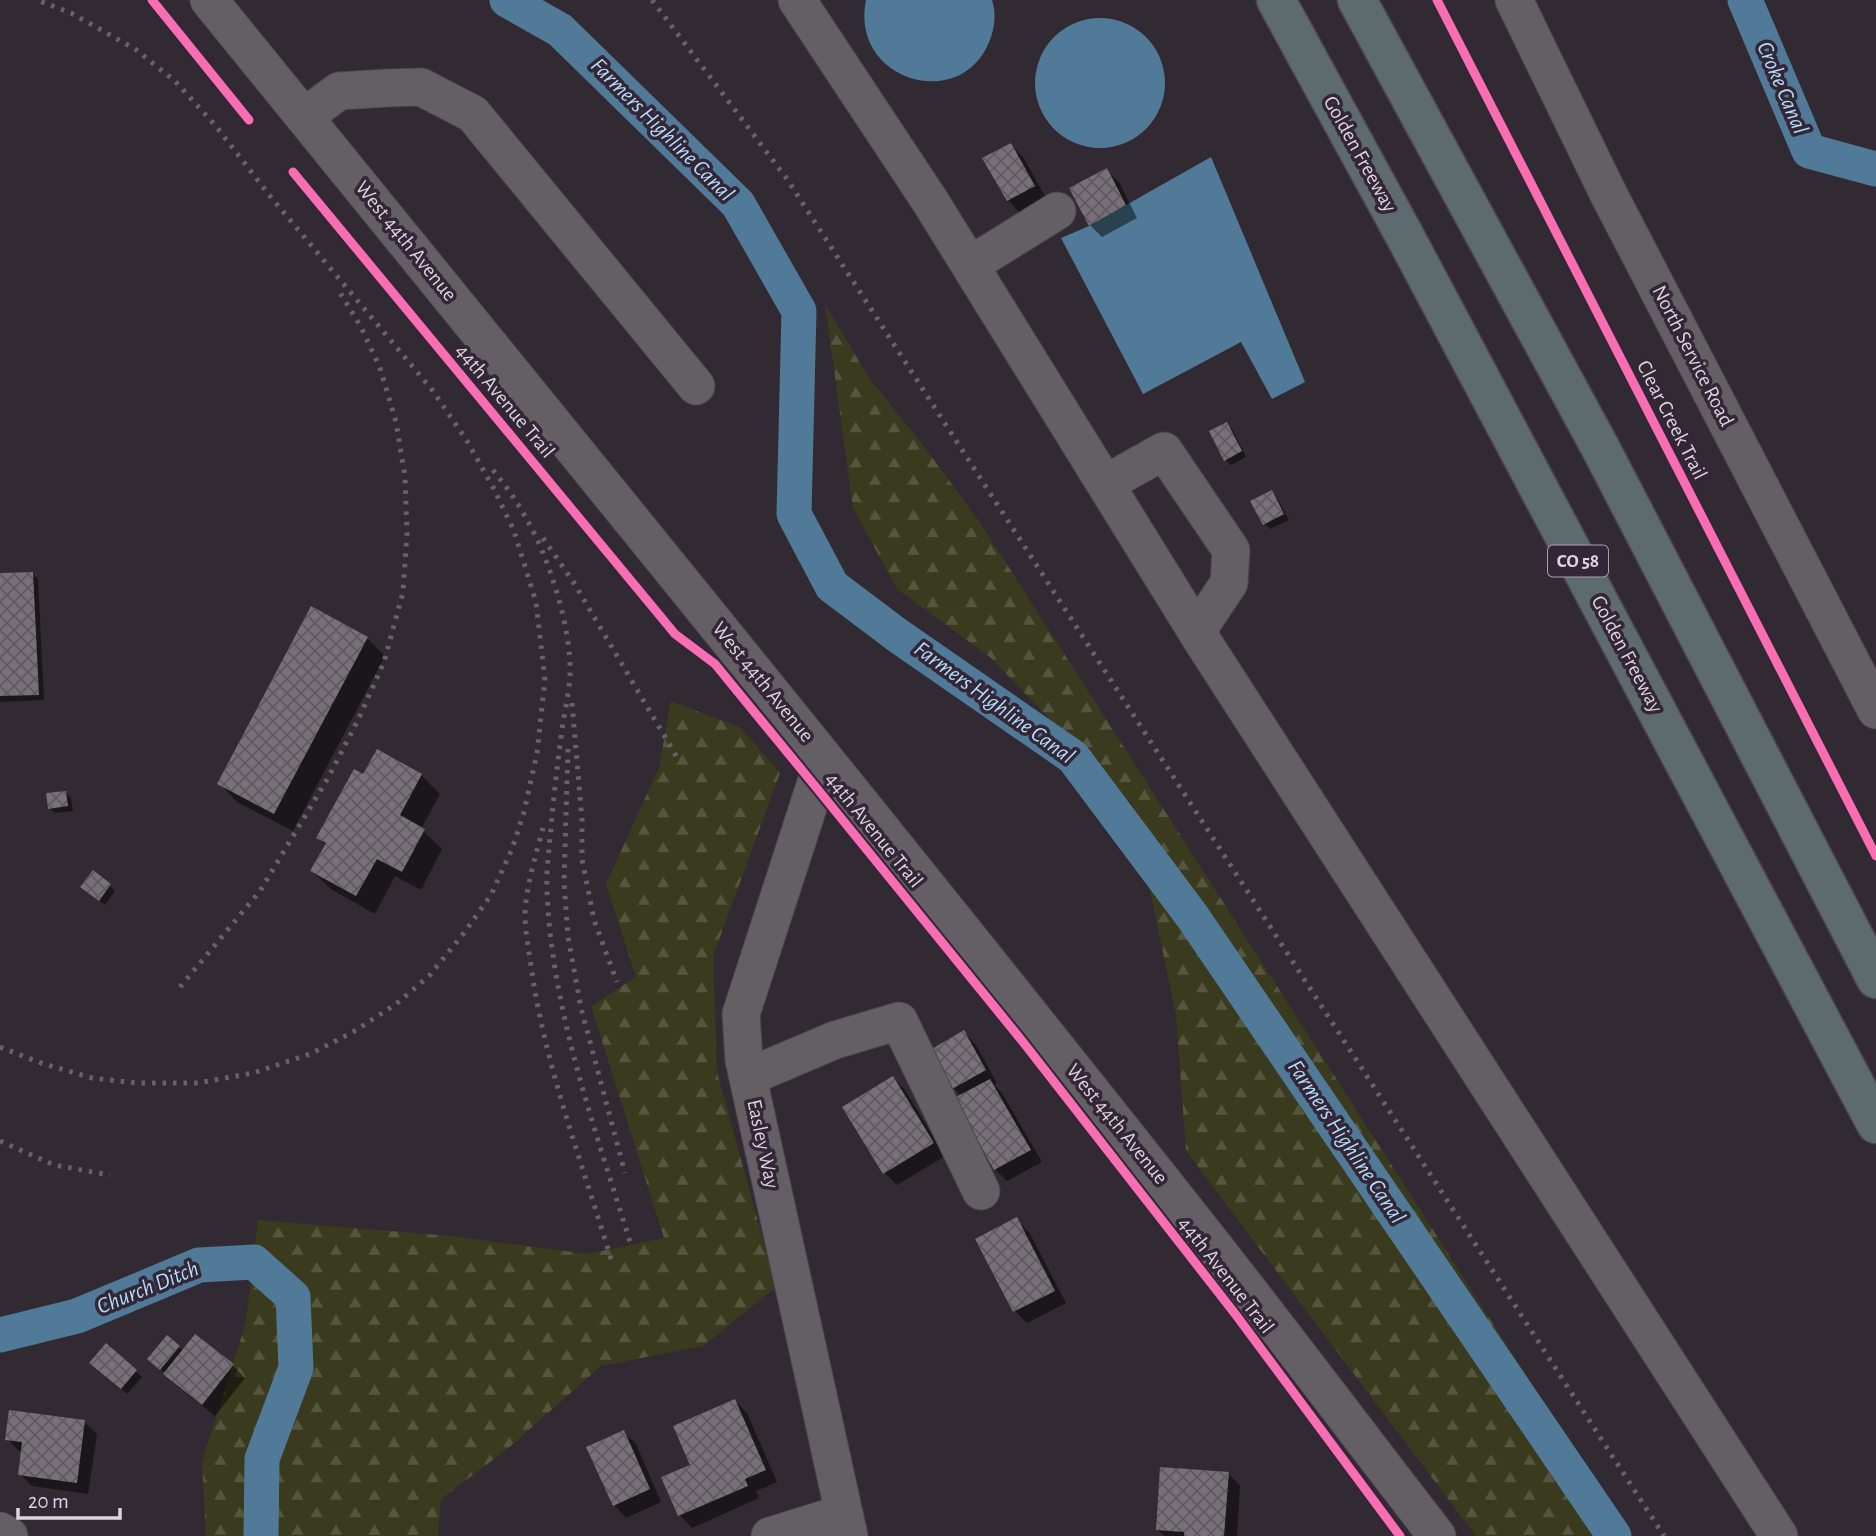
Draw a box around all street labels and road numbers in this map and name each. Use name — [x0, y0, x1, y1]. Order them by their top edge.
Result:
street label: Golden Freeway — [1319, 92, 1401, 216]
street label: West 44th Avenue — [351, 177, 461, 305]
street label: North Service Road — [1648, 282, 1738, 430]
street label: 44th Avenue Trail — [451, 340, 559, 462]
street label: Clear Creek Trail — [1633, 357, 1711, 483]
road number: CO 58 — [1548, 546, 1608, 576]
street label: Golden Freeway — [1587, 592, 1667, 716]
street label: West 44th Avenue — [708, 618, 818, 746]
street label: 44th Avenue Trail — [821, 768, 927, 892]
street label: West 44th Avenue — [1062, 1060, 1172, 1188]
street label: Easley Way — [743, 1098, 783, 1190]
street label: 44th Avenue Trail — [1174, 1213, 1278, 1337]

